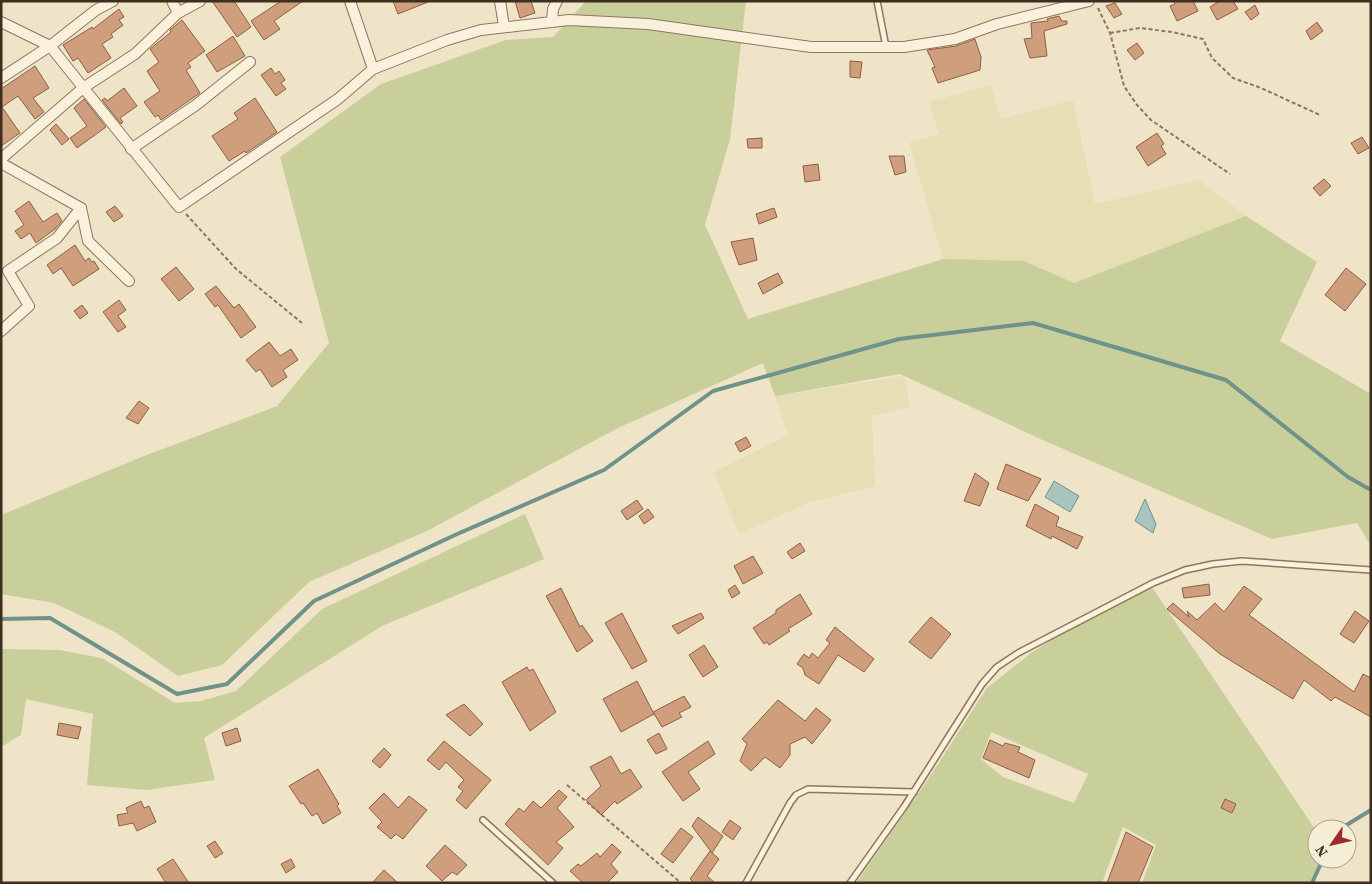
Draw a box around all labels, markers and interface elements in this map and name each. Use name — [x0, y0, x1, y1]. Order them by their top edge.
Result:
north arrow — [1307, 819, 1357, 869]
text: N — [1310, 841, 1332, 861]

